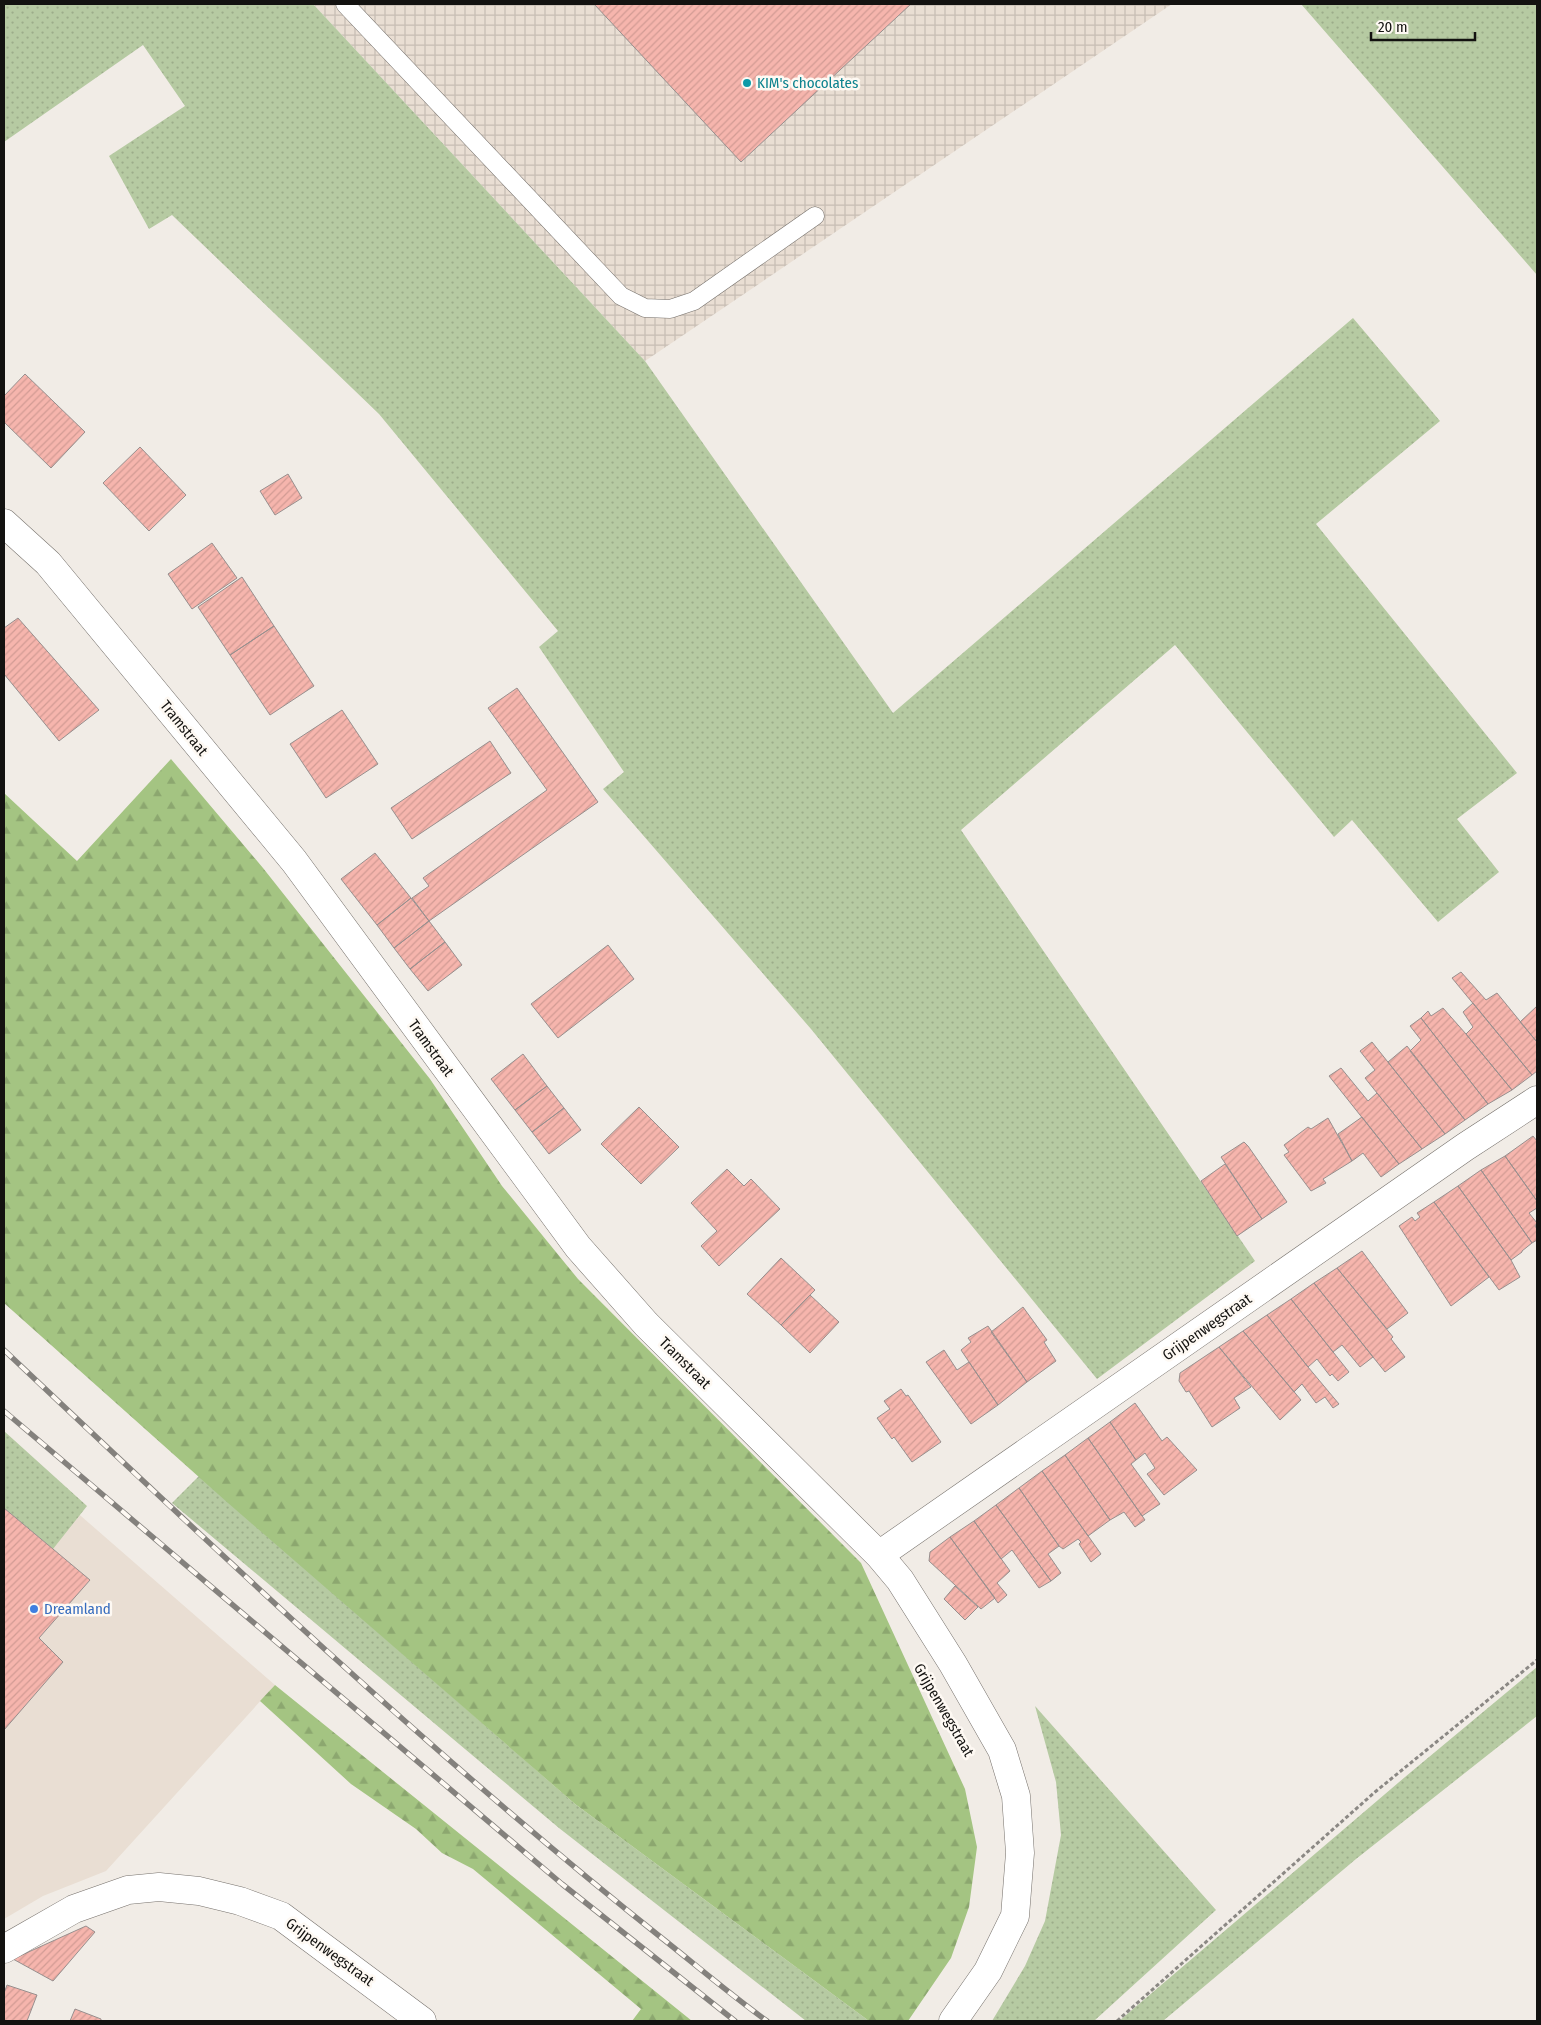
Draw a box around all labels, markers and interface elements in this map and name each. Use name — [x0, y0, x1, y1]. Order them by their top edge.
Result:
scale bar — [1371, 10, 1475, 42]
text: 20 m — [1378, 18, 1408, 36]
place label: KIM's chocolates — [757, 74, 858, 92]
marker: KIM's chocolates — [741, 77, 753, 89]
street label: Tramstraat — [156, 697, 212, 759]
street label: Tramstraat — [404, 1016, 458, 1080]
street label: Grijpenwegstraat — [1159, 1290, 1255, 1364]
street label: Tramstraat — [655, 1333, 715, 1393]
place label: Dreamland — [44, 1600, 111, 1618]
marker: Dreamland — [28, 1603, 40, 1615]
street label: Grijpenwegstraat — [910, 1660, 978, 1760]
street label: Grijpenwegstraat — [282, 1914, 378, 1990]

